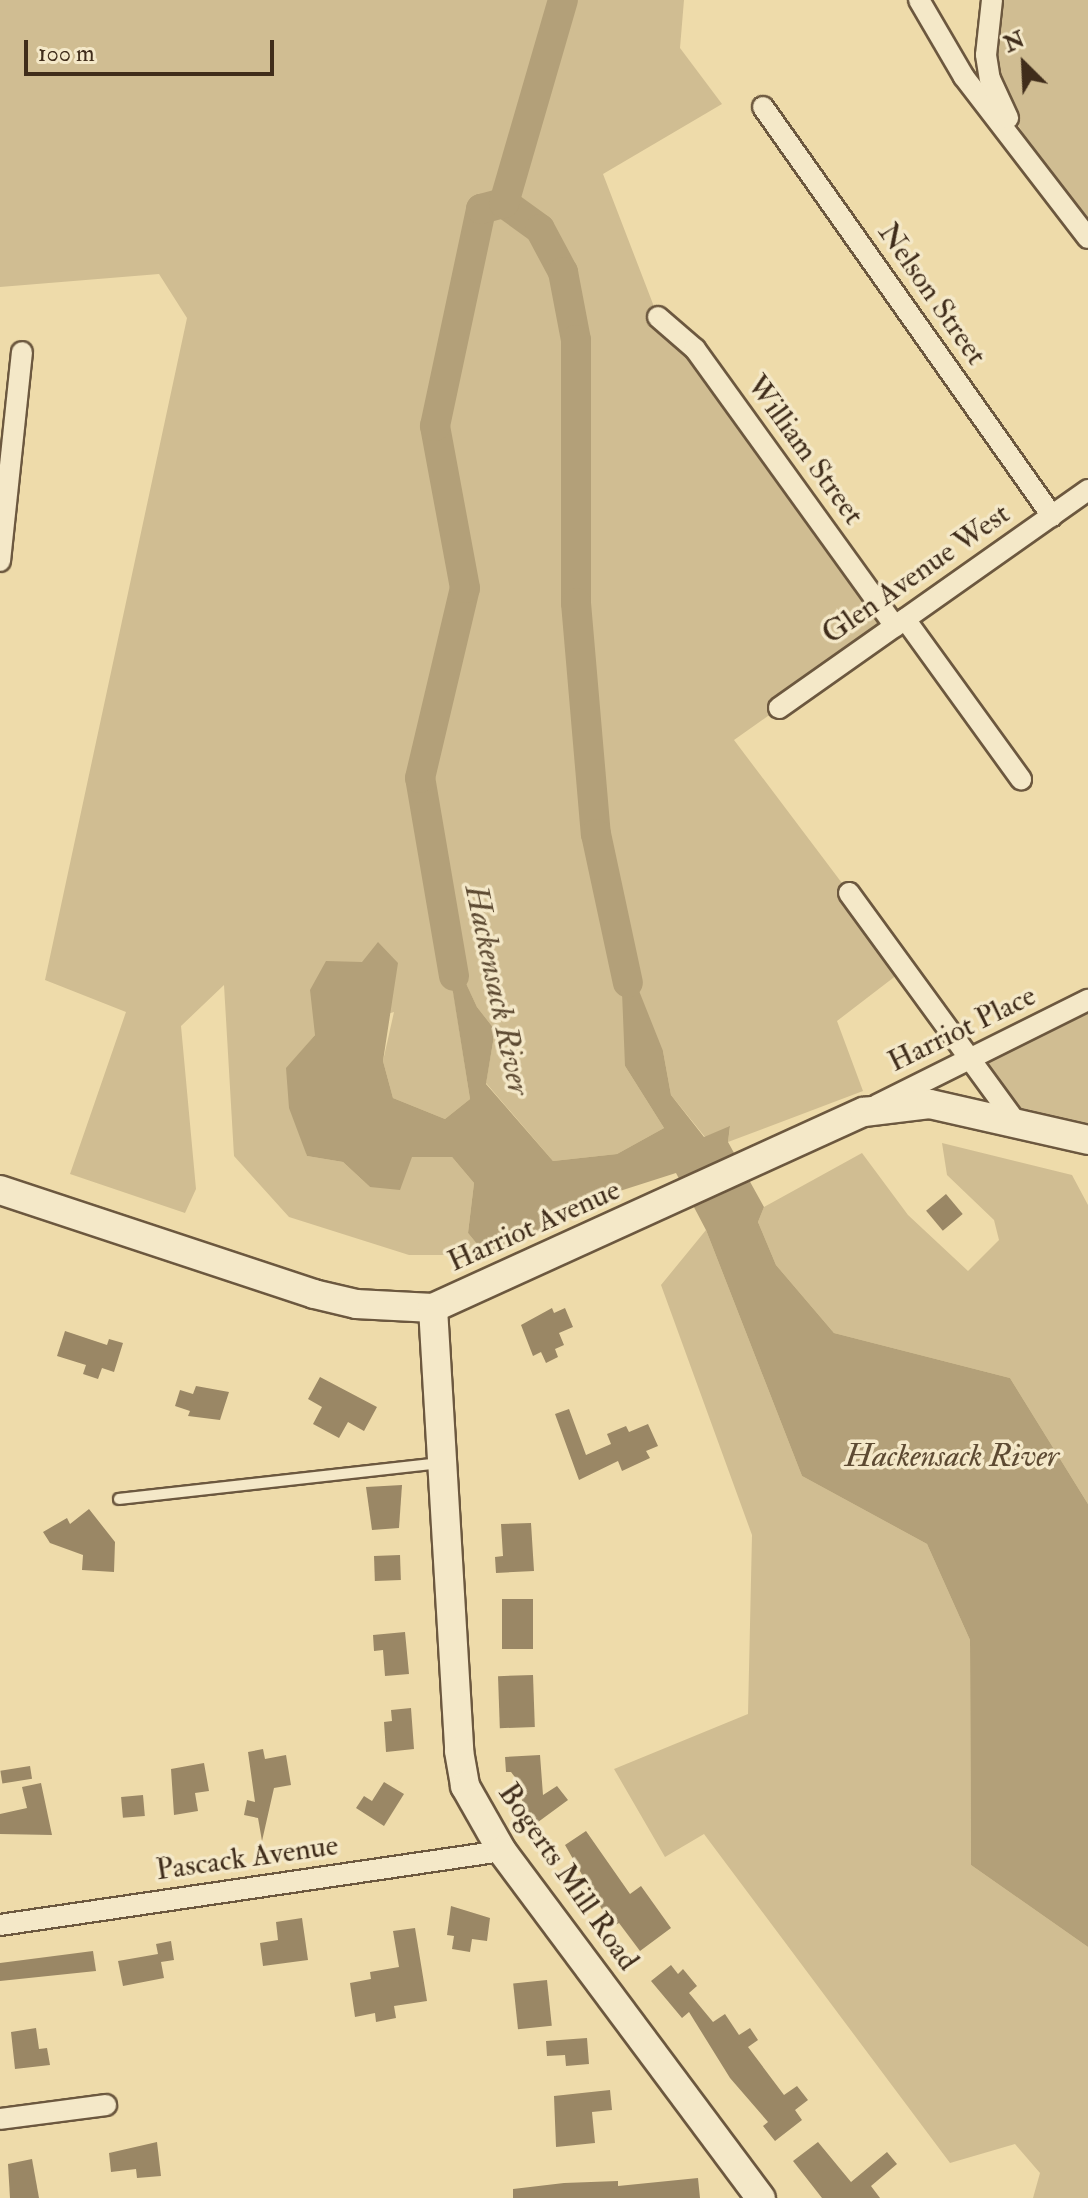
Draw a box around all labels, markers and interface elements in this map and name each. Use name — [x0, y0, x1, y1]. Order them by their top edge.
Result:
scale bar — [28, 24, 278, 74]
north arrow — [984, 24, 1064, 104]
text: N — [1000, 25, 1029, 59]
text: 100 m — [38, 38, 95, 69]
street label: Nelson Street — [870, 216, 994, 372]
street label: William Street — [739, 368, 871, 532]
street label: Glen Avenue West — [815, 496, 1017, 652]
water label: Hackensack River — [456, 881, 538, 1099]
street label: Harriot Place — [882, 978, 1042, 1080]
street label: Harriot Avenue — [442, 1172, 626, 1280]
water label: Hackensack River — [845, 1437, 1059, 1475]
street label: Bogerts Mill Road — [490, 1776, 646, 1978]
street label: Pascack Avenue — [154, 1827, 340, 1889]

